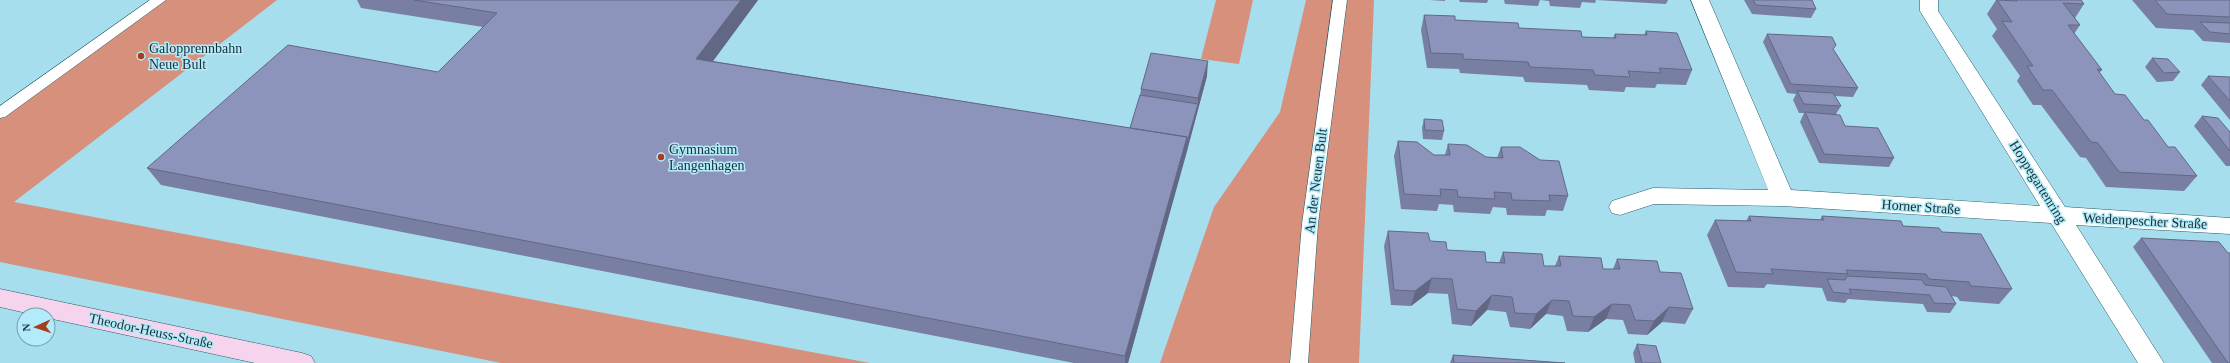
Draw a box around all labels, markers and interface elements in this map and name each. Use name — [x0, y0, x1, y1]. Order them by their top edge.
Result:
place label: Galopprennbahn Neue Bult — [149, 41, 242, 72]
marker: Galopprennbahn Neue Bult — [136, 51, 146, 61]
street label: An der Neuen Bult — [1302, 127, 1330, 235]
street label: Hoppegartenring — [2007, 138, 2069, 226]
place label: Gymnasium Langenhagen — [669, 142, 744, 173]
marker: Gymnasium Langenhagen — [656, 152, 666, 162]
street label: Horner Straße — [1881, 197, 1961, 217]
street label: Weidenpescher Straße — [2082, 210, 2208, 232]
north arrow — [16, 307, 56, 347]
street label: Theodor-Heuss-Straße — [88, 311, 214, 351]
text: N — [20, 323, 32, 332]

